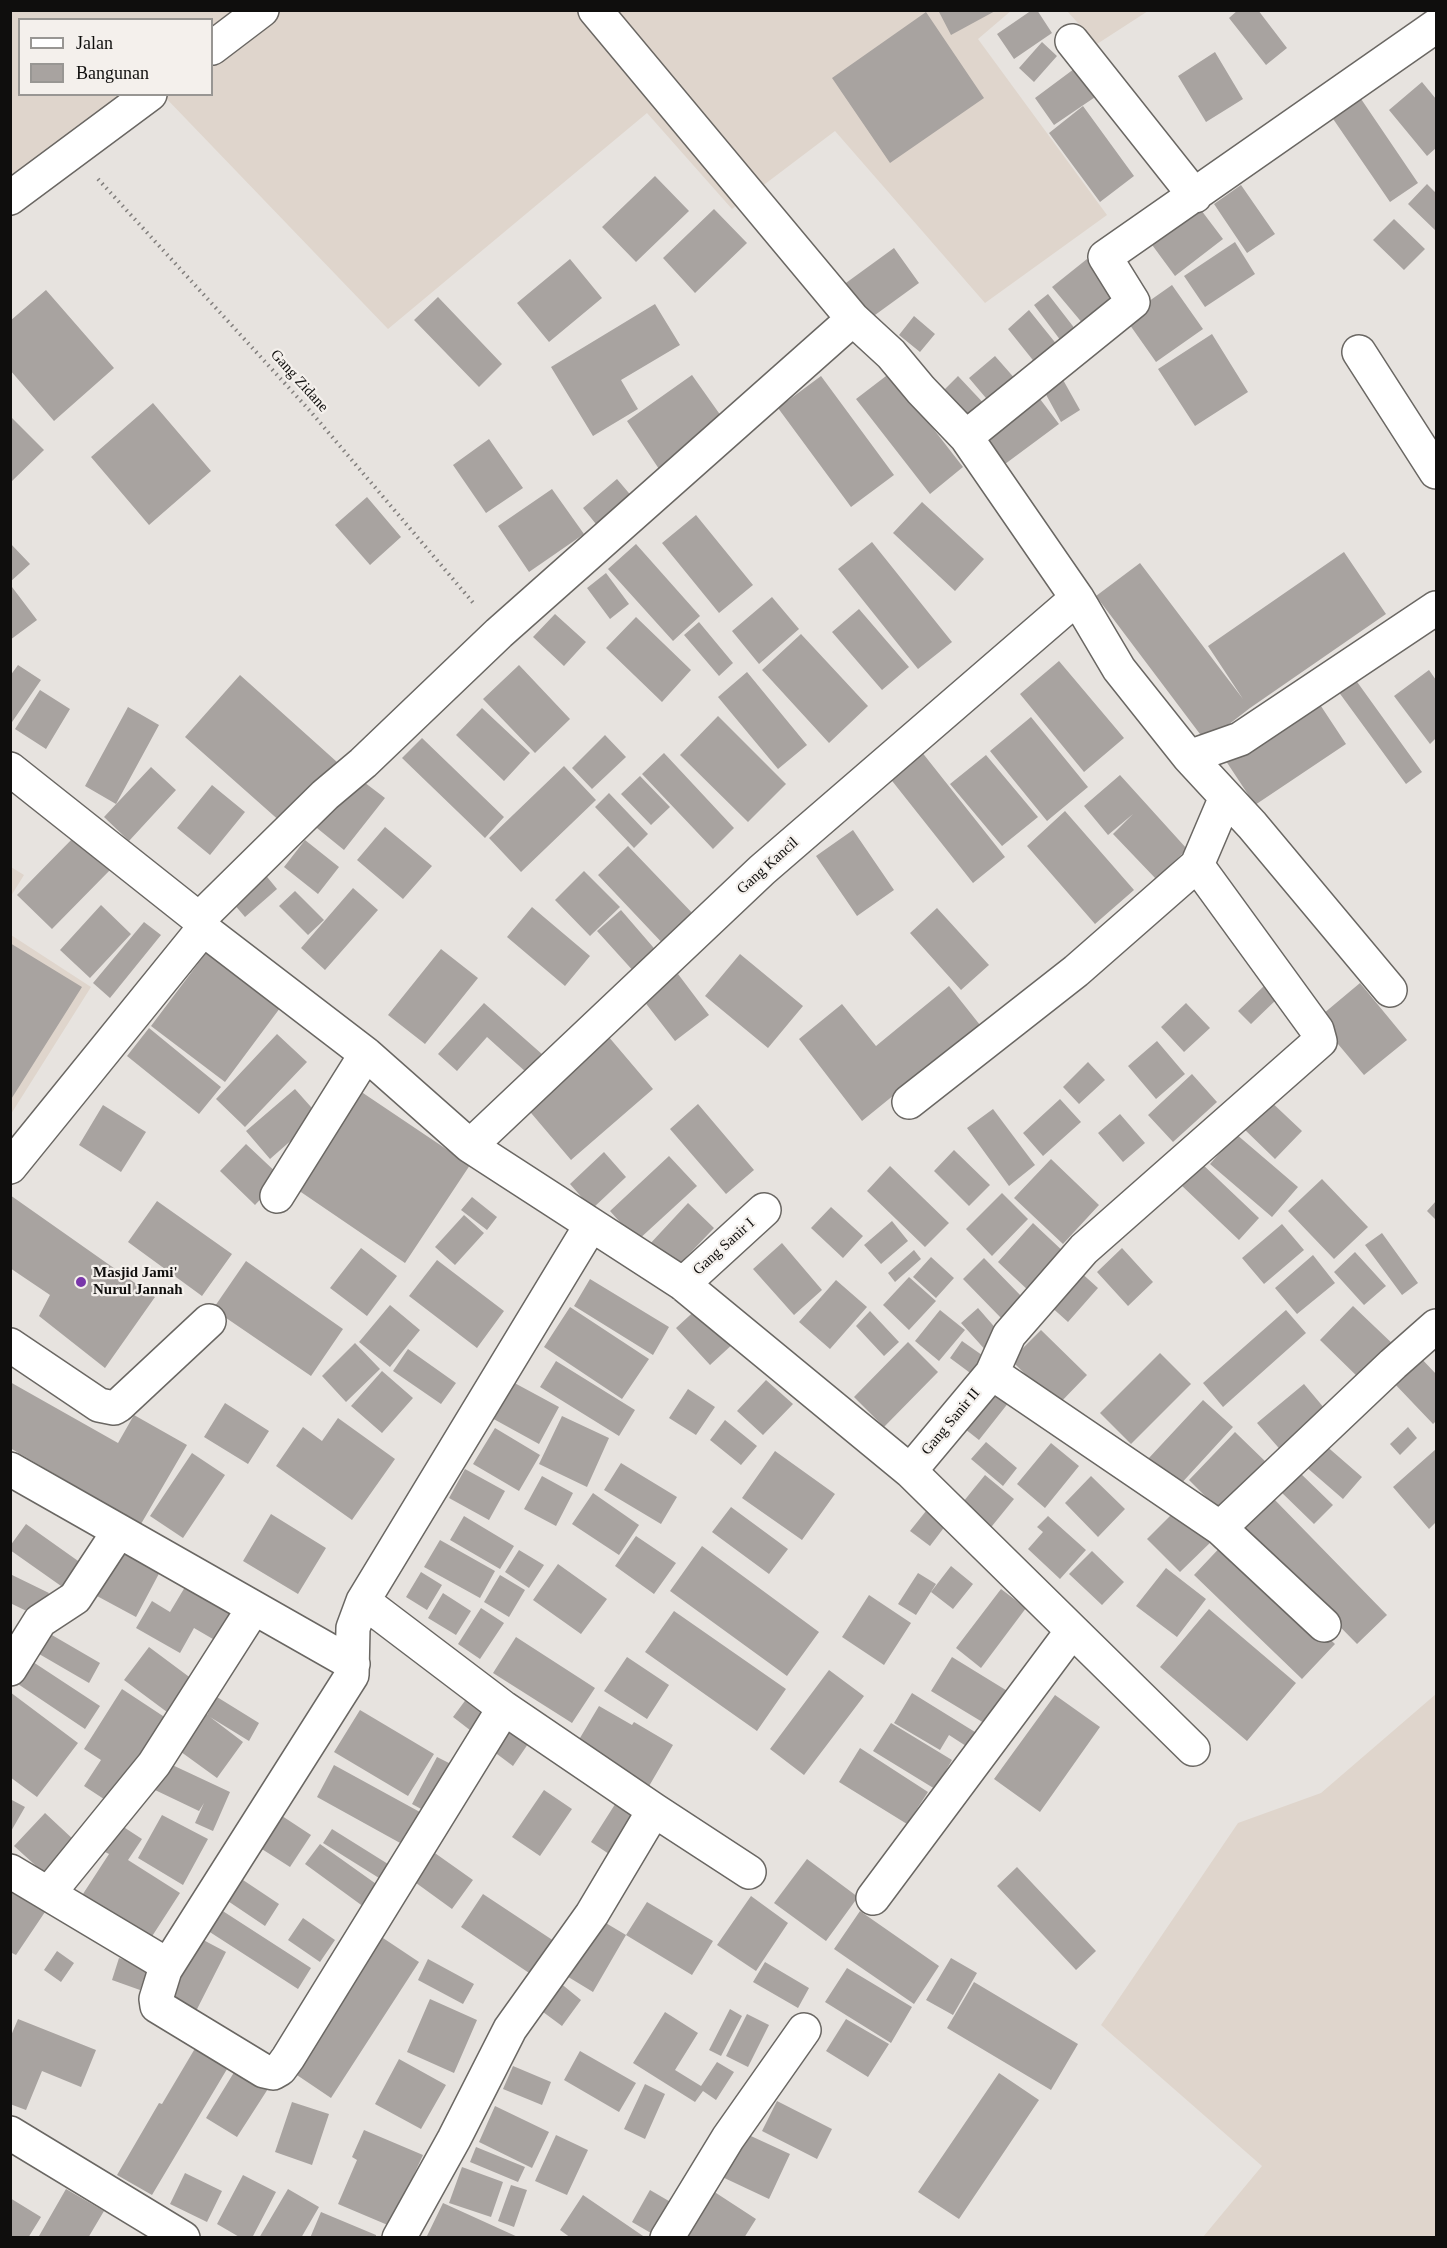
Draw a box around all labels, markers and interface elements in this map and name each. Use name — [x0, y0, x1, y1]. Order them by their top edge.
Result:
legend — [18, 18, 213, 96]
text: Jalan — [76, 33, 113, 53]
text: Bangunan — [76, 63, 149, 83]
street label: Gang Zidane — [266, 346, 332, 416]
street label: Gang Kancil — [734, 834, 802, 898]
street label: Gang Sanir I — [689, 1215, 759, 1279]
place label: Masjid Jami' Nurul Jannah — [93, 1264, 183, 1299]
marker: Masjid Jami' Nurul Jannah — [74, 1275, 88, 1289]
street label: Gang Sanir II — [918, 1385, 984, 1459]

